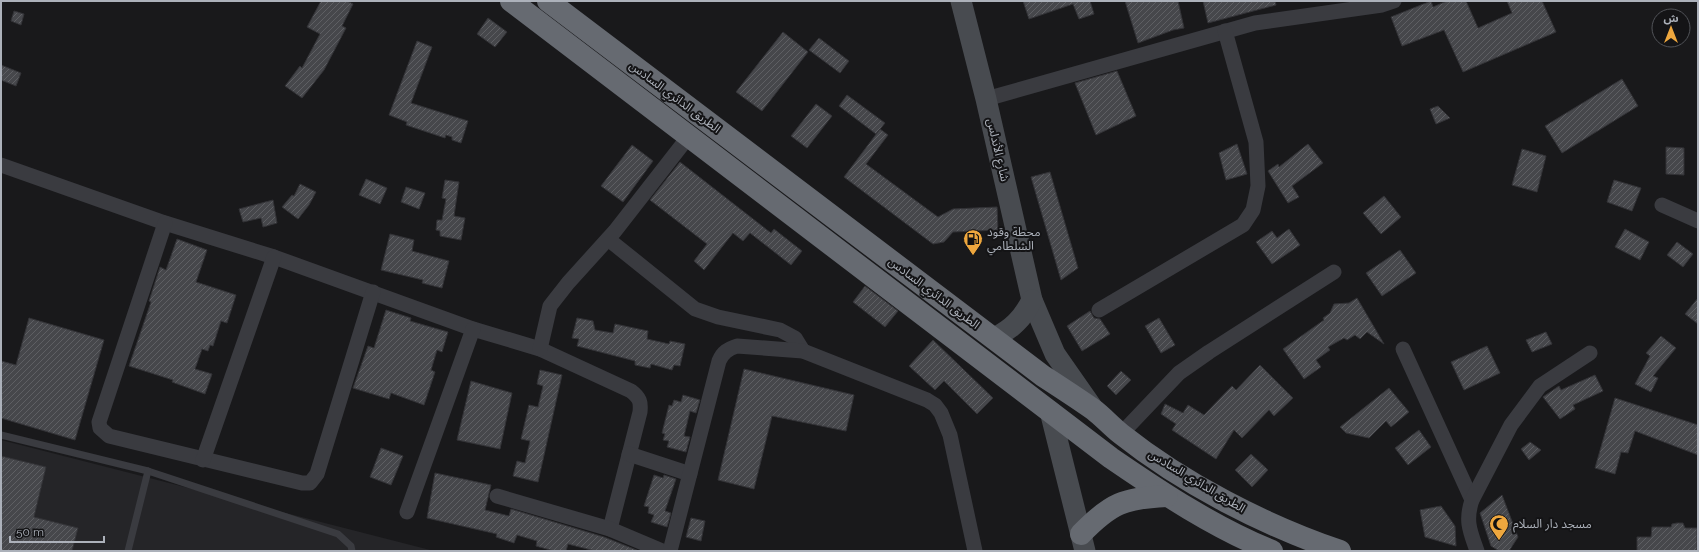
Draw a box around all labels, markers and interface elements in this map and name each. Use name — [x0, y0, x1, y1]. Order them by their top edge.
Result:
north arrow — [1651, 8, 1691, 48]
text: ش — [1663, 12, 1679, 25]
street label: الطريق الدائري السادس — [625, 58, 723, 138]
street label: شارع الأندلس — [982, 117, 1012, 183]
place label: محطة وقود الشلطامي — [987, 225, 1040, 256]
fuel station icon: محطة وقود الشلطامي — [962, 228, 984, 256]
street label: الطريق الدائري السادس — [884, 254, 982, 334]
street label: الطريق الدائري السادس — [1145, 447, 1248, 518]
mosque icon: مسجد دار السلام — [1488, 513, 1510, 541]
place label: مسجد دار السلام — [1513, 517, 1592, 533]
scale bar — [10, 518, 104, 544]
text: 50 m — [16, 525, 44, 539]

